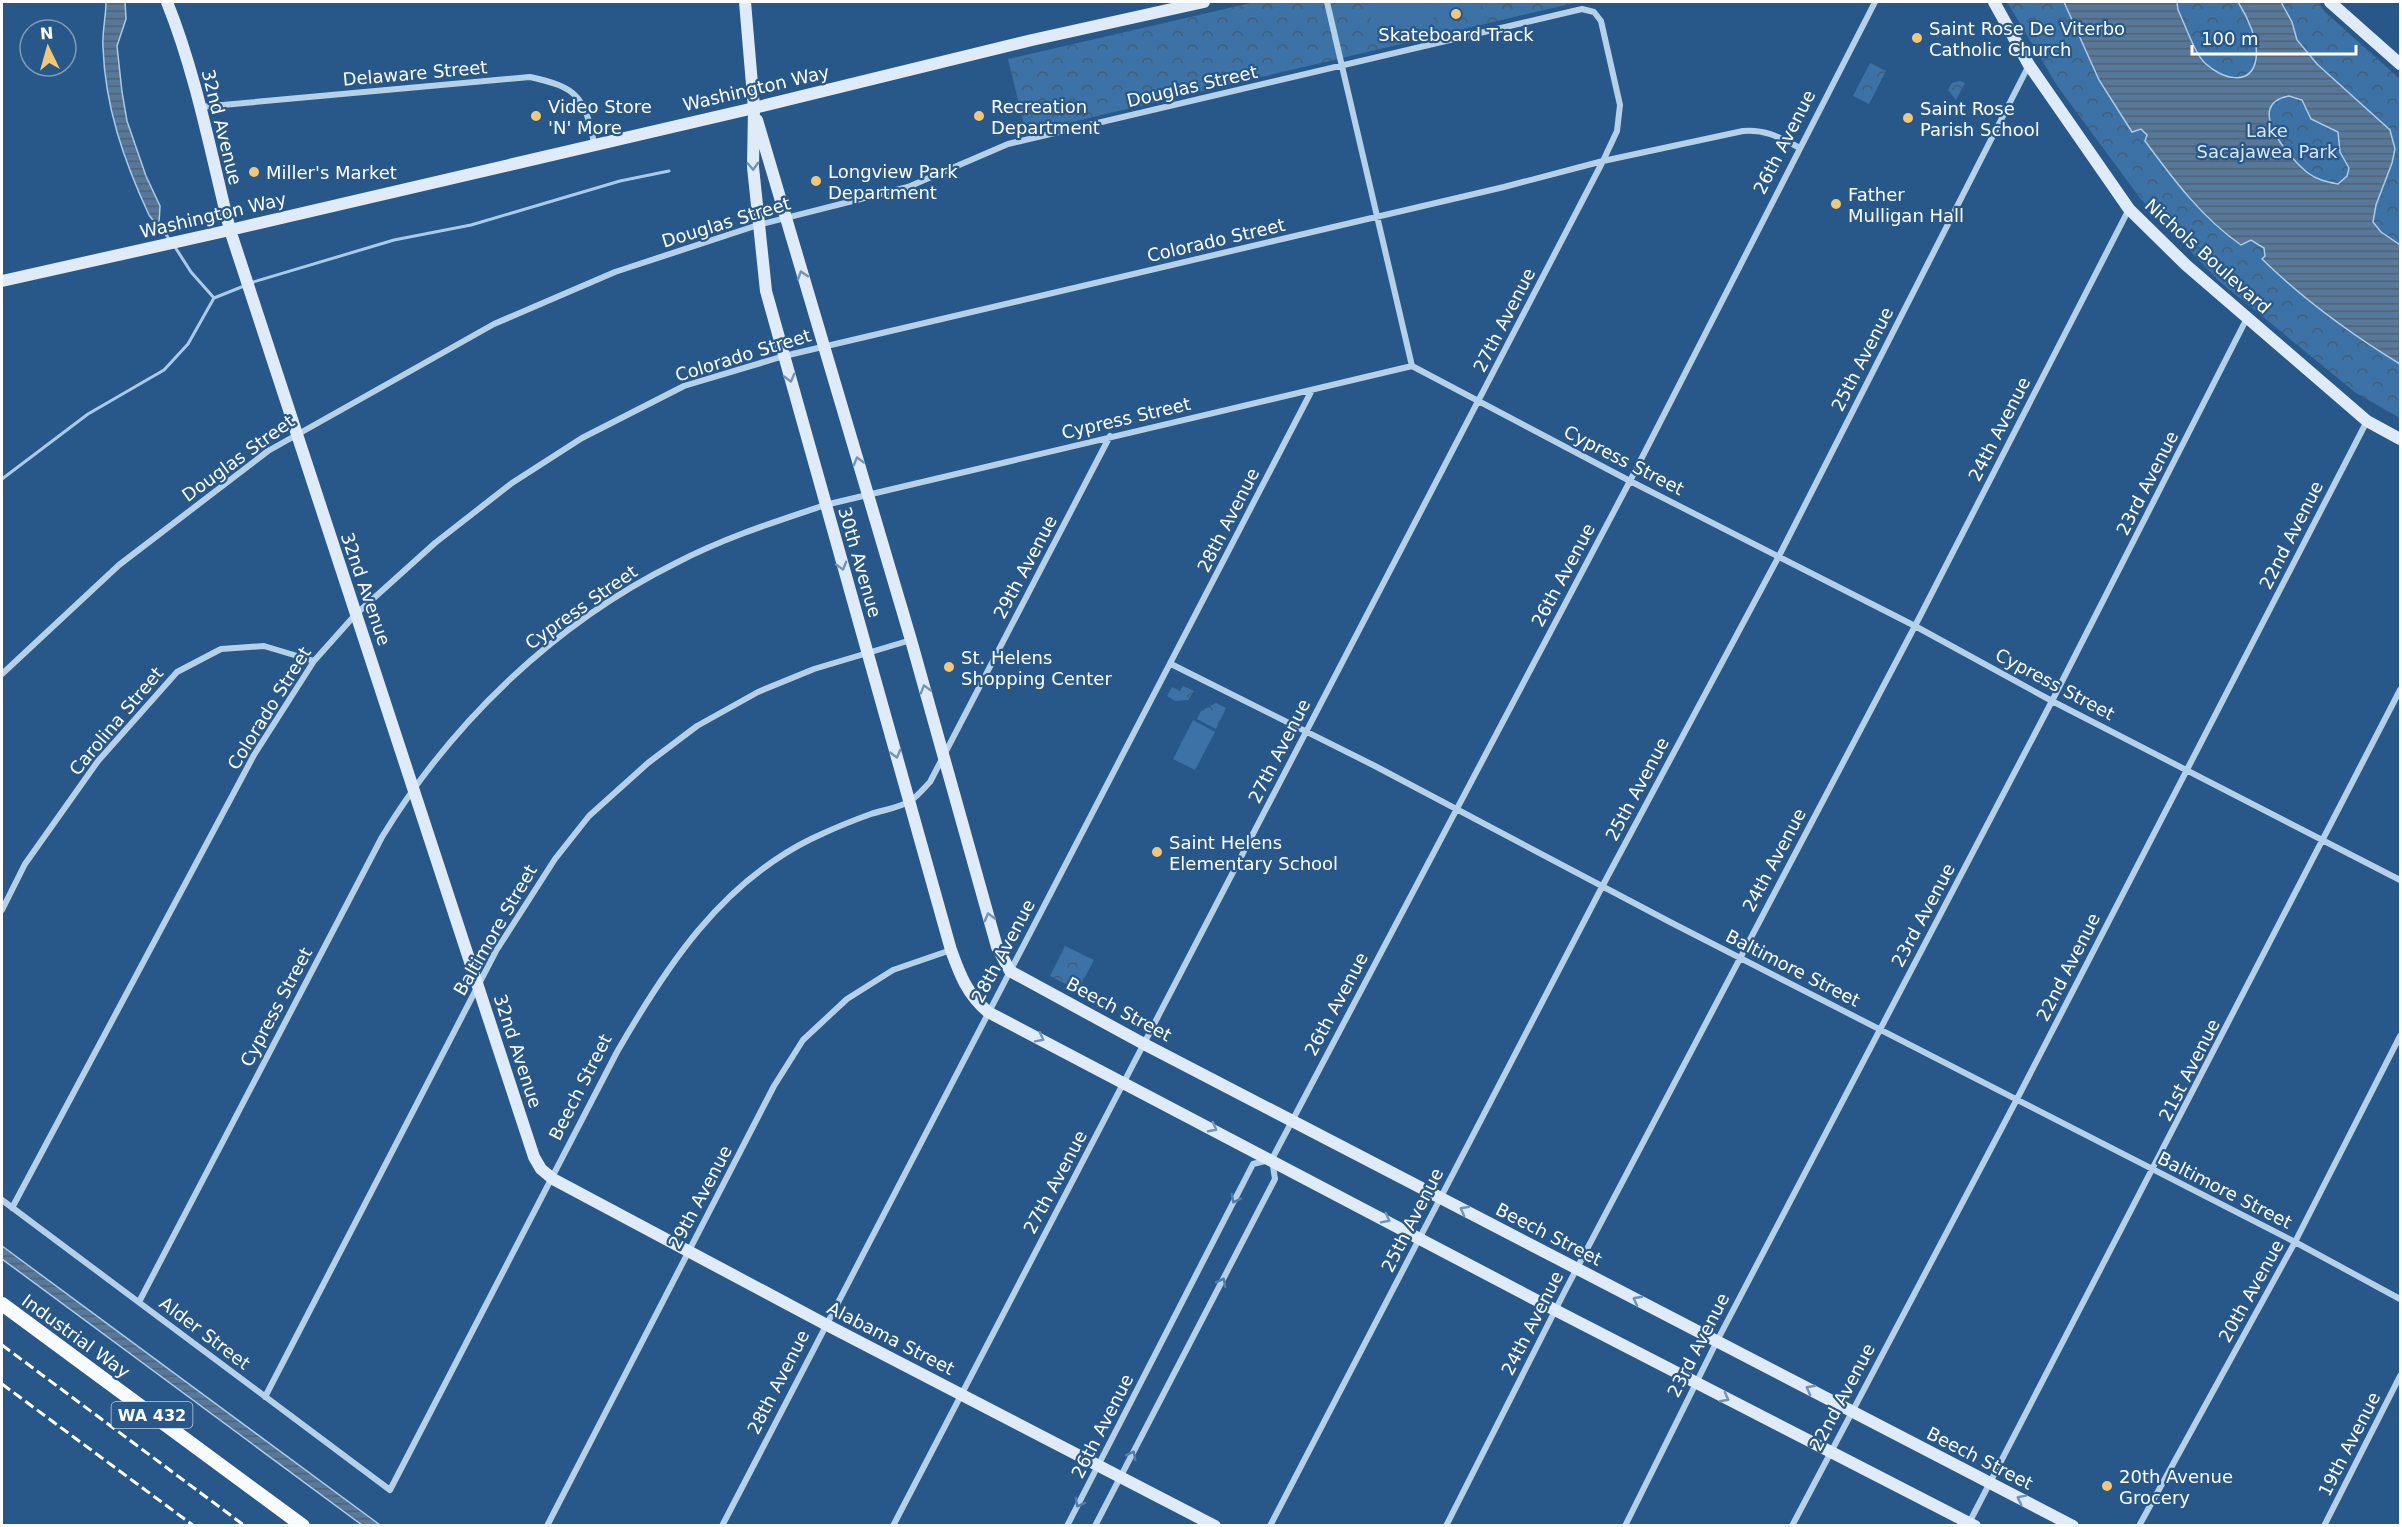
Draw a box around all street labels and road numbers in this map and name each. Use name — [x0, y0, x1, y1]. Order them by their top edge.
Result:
street label: Delaware Street — [342, 56, 488, 90]
street label: Washington Way — [681, 61, 832, 115]
street label: Douglas Street — [1125, 61, 1259, 111]
street label: 32nd Avenue — [197, 67, 247, 187]
street label: 26th Avenue — [1749, 86, 1819, 198]
street label: Washington Way — [138, 188, 289, 242]
street label: Douglas Street — [659, 192, 793, 252]
street label: Nichols Boulevard — [2141, 194, 2275, 318]
street label: Colorado Street — [1145, 214, 1287, 266]
street label: 27th Avenue — [1469, 264, 1539, 376]
street label: 25th Avenue — [1827, 303, 1897, 415]
street label: Colorado Street — [673, 324, 813, 386]
street label: 24th Avenue — [1964, 373, 2034, 485]
street label: Cypress Street — [1059, 393, 1193, 443]
street label: Douglas Street — [178, 410, 298, 506]
street label: Cypress Street — [1560, 421, 1688, 499]
street label: 23rd Avenue — [2112, 427, 2182, 539]
street label: 28th Avenue — [1193, 464, 1263, 576]
street label: 22nd Avenue — [2255, 478, 2327, 592]
street label: 30th Avenue — [834, 504, 886, 620]
street label: 29th Avenue — [989, 512, 1061, 622]
street label: 26th Avenue — [1527, 520, 1599, 630]
street label: 32nd Avenue — [337, 530, 395, 648]
street label: Cypress Street — [521, 561, 641, 653]
street label: Colorado Street — [223, 643, 315, 773]
street label: Cypress Street — [1992, 644, 2118, 724]
street label: Carolina Street — [65, 663, 167, 779]
street label: 27th Avenue — [1244, 695, 1314, 807]
street label: 25th Avenue — [1601, 734, 1673, 844]
street label: 24th Avenue — [1738, 805, 1810, 915]
street label: 23rd Avenue — [1887, 860, 1959, 970]
street label: Baltimore Street — [449, 861, 541, 999]
street label: 28th Avenue — [967, 896, 1039, 1006]
street label: 22nd Avenue — [2032, 910, 2104, 1024]
street label: Baltimore Street — [1723, 925, 1863, 1011]
street label: Cypress Street — [236, 944, 316, 1070]
street label: 26th Avenue — [1300, 949, 1372, 1059]
street label: Beech Street — [1063, 972, 1175, 1046]
street label: 32nd Avenue — [490, 991, 546, 1111]
street label: 21st Avenue — [2154, 1015, 2224, 1125]
street label: Beech Street — [544, 1030, 616, 1144]
street label: 27th Avenue — [1019, 1127, 1091, 1237]
street label: 29th Avenue — [664, 1142, 736, 1252]
street label: Baltimore Street — [2155, 1147, 2295, 1233]
street label: 25th Avenue — [1377, 1164, 1447, 1276]
street label: Beech Street — [1492, 1198, 1606, 1270]
street label: 20th Avenue — [2214, 1236, 2288, 1346]
street label: 24th Avenue — [1497, 1267, 1567, 1379]
street label: 23rd Avenue — [1663, 1289, 1733, 1401]
street label: Industrial Way — [18, 1290, 134, 1382]
street label: Alder Street — [156, 1292, 254, 1374]
street label: Alabama Street — [824, 1297, 958, 1379]
street label: 28th Avenue — [743, 1326, 813, 1438]
street label: 22nd Avenue — [1805, 1340, 1879, 1454]
street label: 26th Avenue — [1067, 1370, 1137, 1482]
street label: 19th Avenue — [2314, 1388, 2384, 1500]
road number: WA 432 — [112, 1402, 192, 1428]
street label: Beech Street — [1923, 1422, 2037, 1494]

